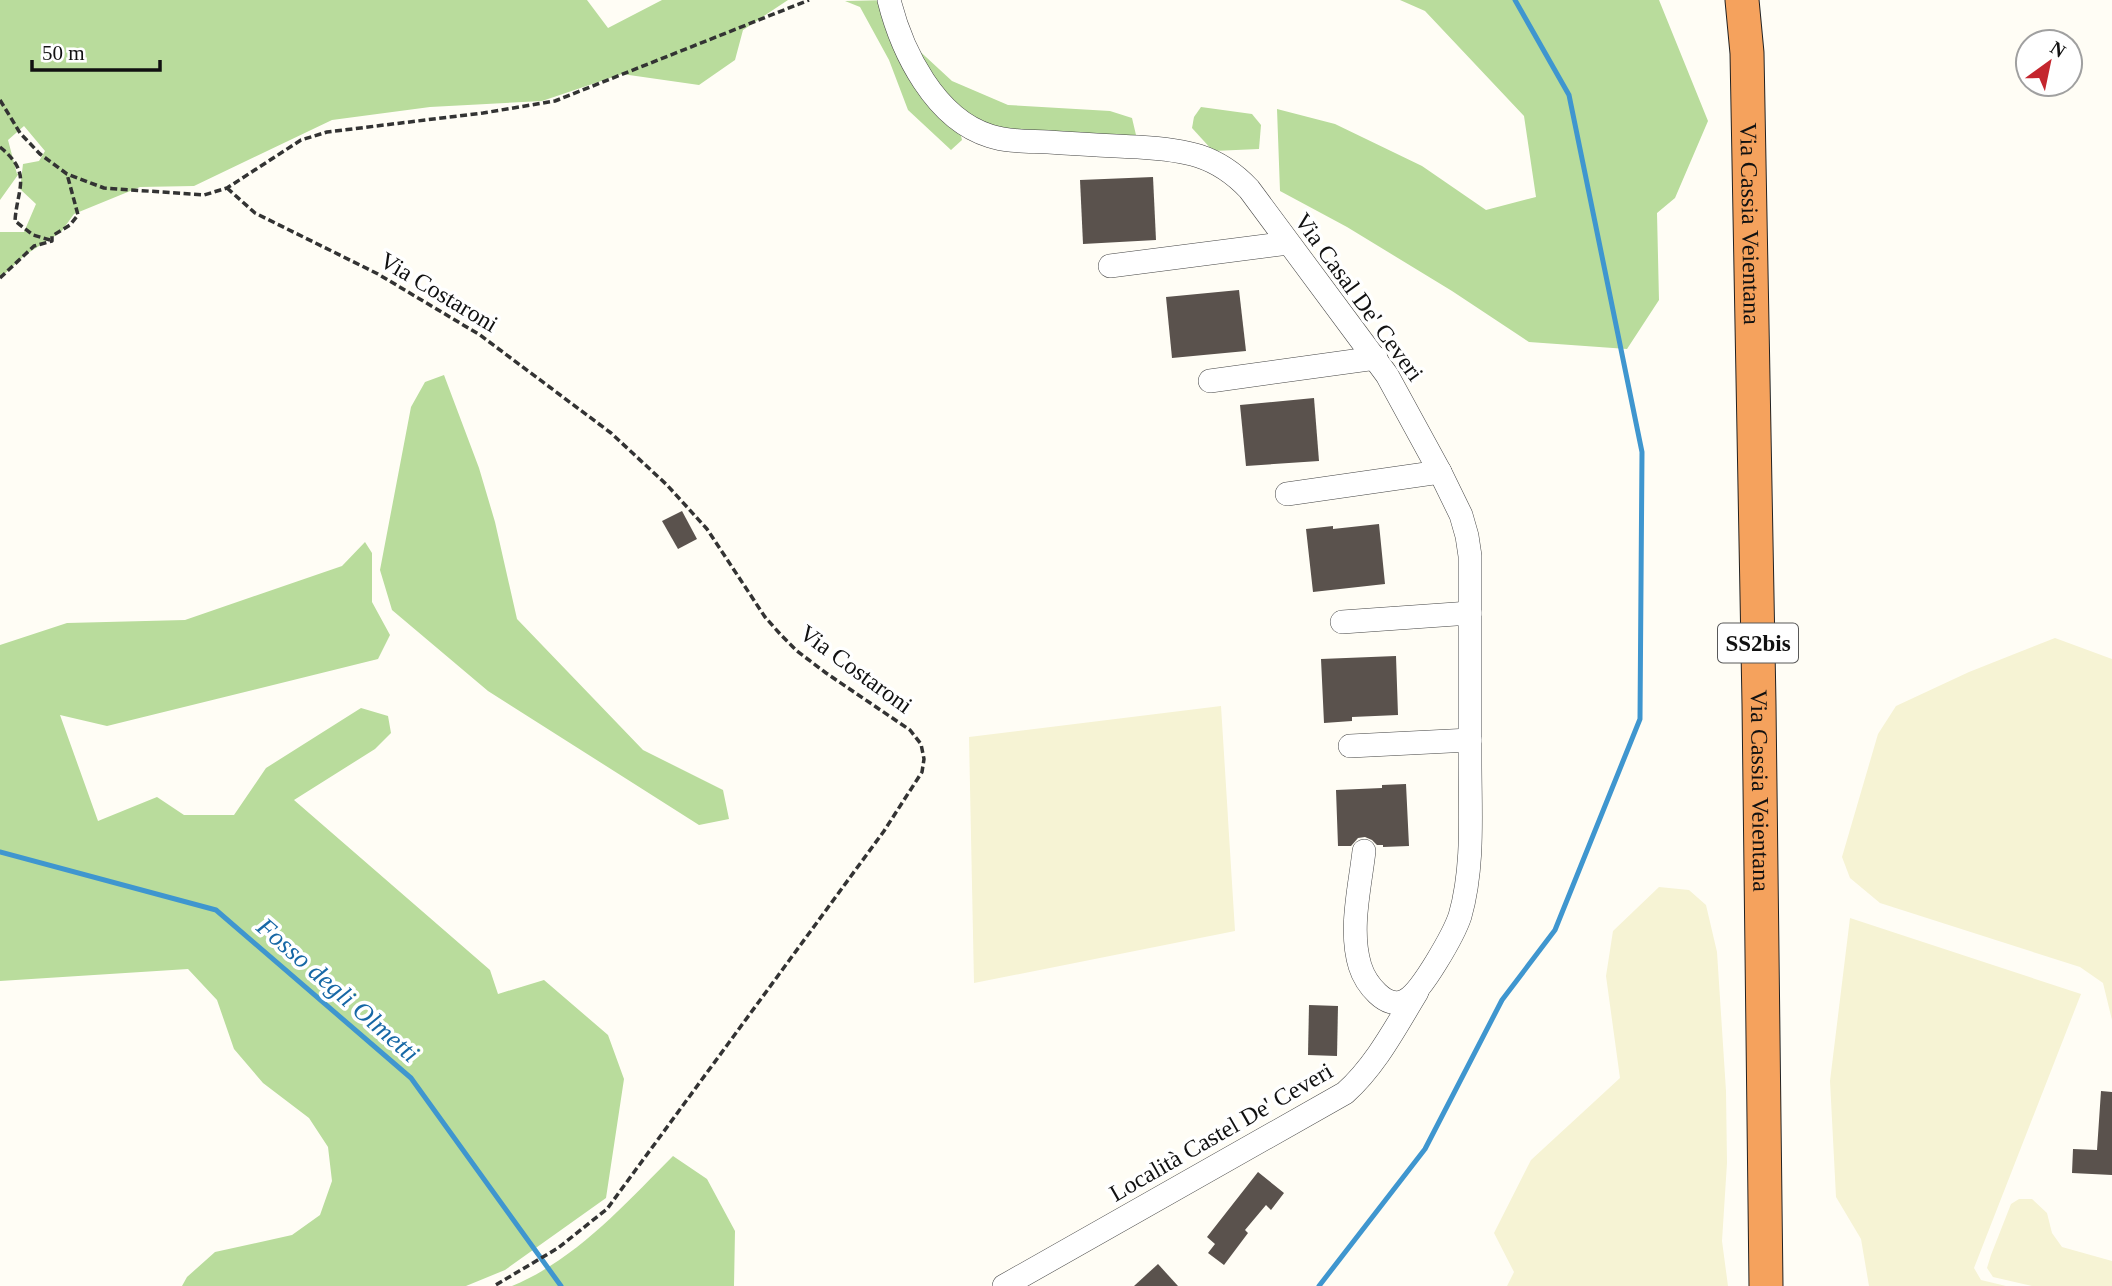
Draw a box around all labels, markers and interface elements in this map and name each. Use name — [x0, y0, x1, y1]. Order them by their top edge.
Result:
scale bar — [32, 28, 159, 72]
north arrow — [2014, 28, 2084, 98]
text: N — [2047, 37, 2070, 62]
text: 50 m — [42, 41, 85, 65]
street label: Via Cassia Veientana — [1735, 122, 1765, 325]
street label: Via Casal De' Ceveri — [1289, 208, 1429, 386]
street label: Via Costaroni — [375, 247, 503, 337]
street label: Via Costaroni — [795, 620, 918, 719]
road number: SS2bis — [1718, 624, 1798, 663]
street label: Via Cassia Veientana — [1746, 689, 1774, 892]
water label: Fosso degli Olmetti — [250, 911, 425, 1068]
street label: Località Castel De' Ceveri — [1105, 1057, 1337, 1206]

